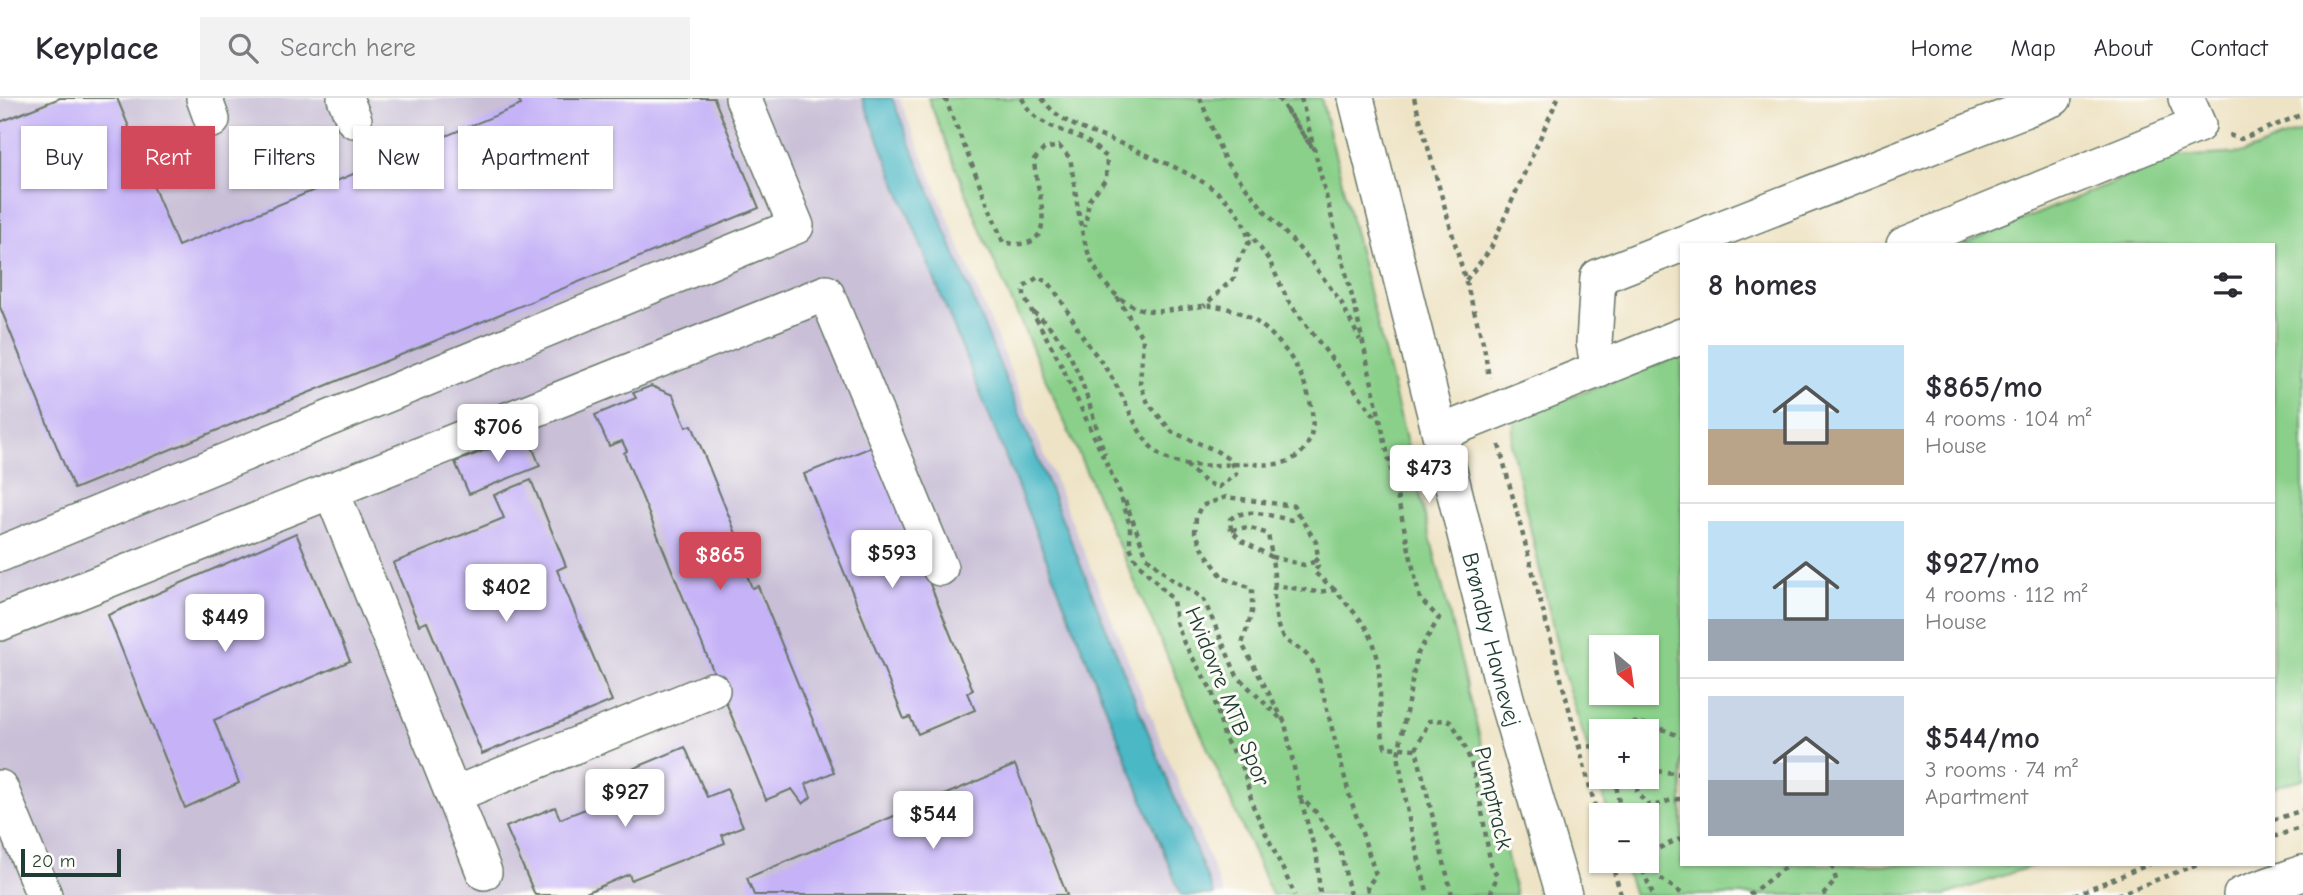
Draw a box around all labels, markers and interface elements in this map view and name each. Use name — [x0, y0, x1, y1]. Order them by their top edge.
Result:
search box — [200, 17, 690, 80]
text: Keyplace — [35, 29, 158, 67]
icon: search — [224, 29, 262, 67]
text: Search here — [280, 33, 416, 63]
text: Home — [1911, 34, 1972, 62]
text: Map — [2010, 34, 2056, 62]
text: About — [2094, 34, 2152, 62]
text: Contact — [2190, 34, 2268, 62]
chip: Buy — [21, 126, 107, 189]
chip: Rent — [121, 126, 215, 189]
chip: Filters — [229, 126, 339, 189]
chip: New — [353, 126, 444, 189]
chip: Apartment — [458, 126, 613, 189]
icon: filters — [2209, 266, 2247, 304]
text: 8 homes — [1708, 268, 1817, 303]
text: $865/mo — [1925, 370, 2043, 405]
icon: home — [1764, 373, 1848, 457]
pin: $706 — [457, 404, 539, 464]
text: 4 rooms · 104 m² — [1925, 405, 2092, 432]
text: $706 — [473, 413, 523, 440]
text: House — [1925, 432, 1987, 459]
pin: $473 — [1388, 446, 1470, 505]
text: $473 — [1406, 454, 1452, 481]
pin: $593 — [851, 531, 933, 590]
pin: $865 — [679, 532, 761, 592]
text: $593 — [867, 539, 917, 566]
text: $865 — [695, 541, 745, 568]
text: $927/mo — [1925, 546, 2039, 581]
icon: home — [1764, 549, 1848, 633]
street label: Brøndby Havnevej — [1456, 550, 1527, 730]
pin: $402 — [465, 564, 547, 624]
text: $402 — [481, 573, 531, 600]
text: 4 rooms · 112 m² — [1925, 581, 2088, 608]
pin: $449 — [184, 594, 266, 654]
text: $449 — [201, 603, 249, 630]
street label: Hvidovre MTB Spor — [1179, 603, 1276, 791]
text: House — [1925, 608, 1987, 635]
north arrow — [1589, 635, 1659, 705]
map controls — [1589, 635, 1659, 873]
button: + — [1589, 719, 1659, 789]
text: $544/mo — [1925, 721, 2040, 756]
icon: home — [1764, 724, 1848, 808]
street label: Pumptrack — [1469, 744, 1518, 852]
text: 3 rooms · 74 m² — [1925, 756, 2078, 783]
pin: $927 — [584, 770, 666, 829]
text: $927 — [601, 778, 649, 805]
text: Apartment — [1925, 783, 2028, 810]
pin: $544 — [892, 792, 974, 851]
text: $544 — [909, 800, 957, 827]
button: − — [1589, 803, 1659, 873]
scale bar — [21, 846, 121, 878]
text: 20 m — [32, 850, 76, 872]

